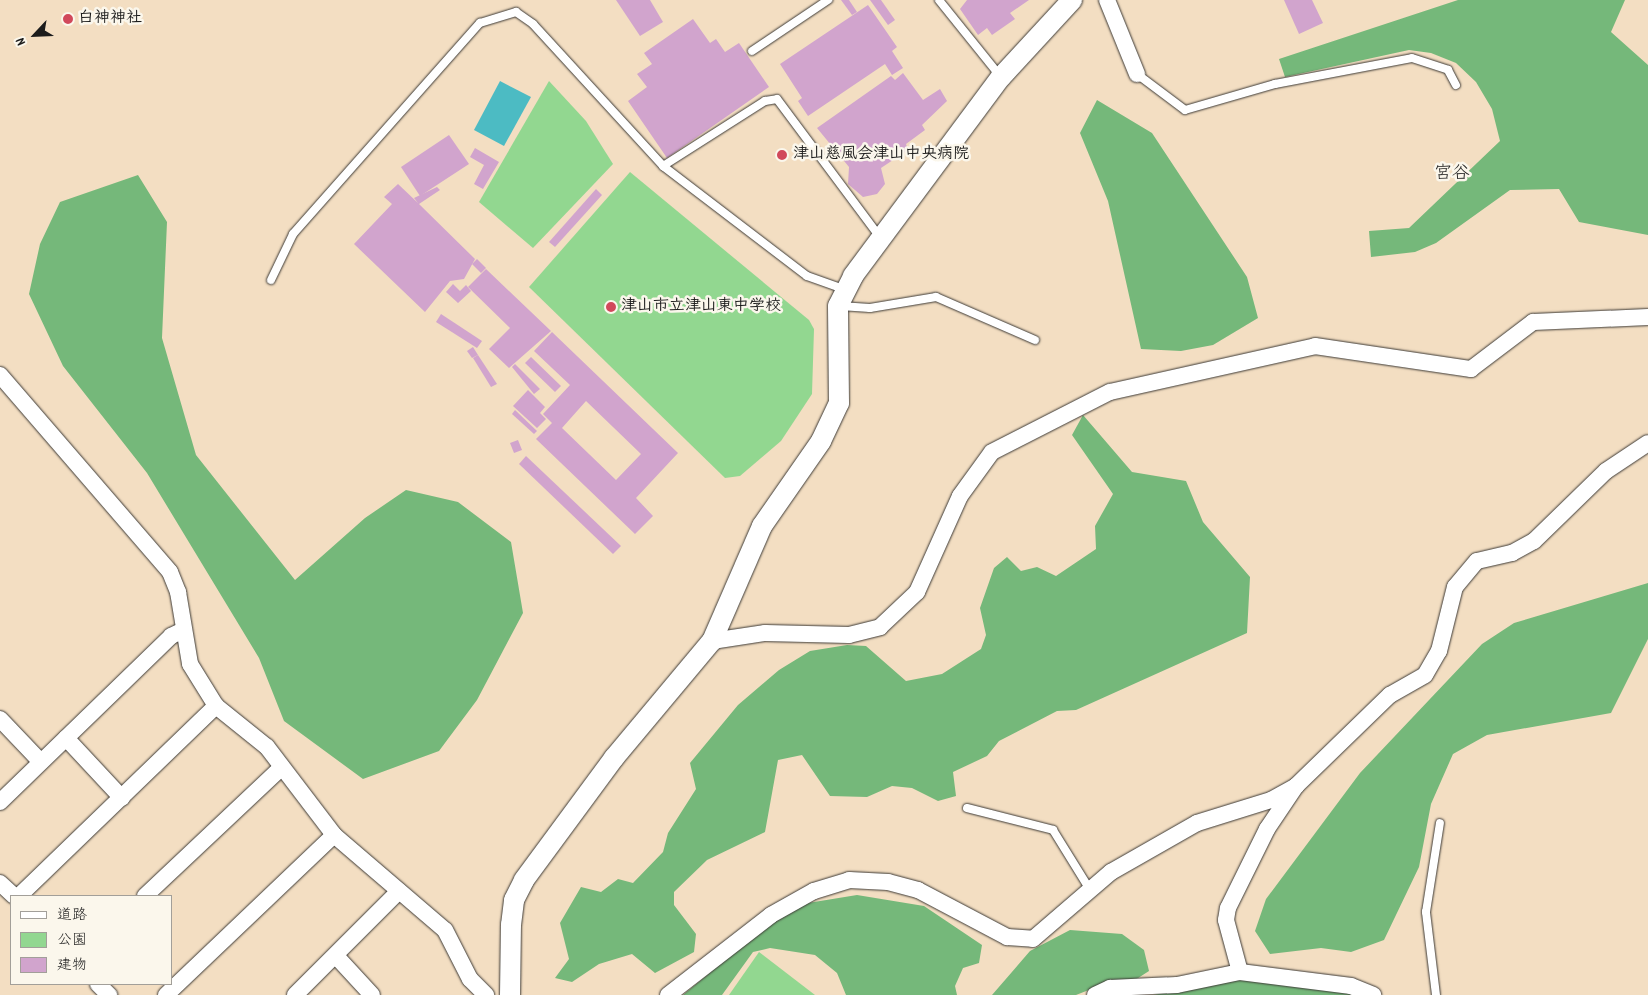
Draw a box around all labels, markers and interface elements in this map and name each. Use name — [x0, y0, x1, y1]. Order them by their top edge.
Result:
place label: 白神神社 — [78, 9, 142, 29]
north arrow — [10, 10, 60, 60]
marker: 白神神社 — [62, 13, 74, 25]
text: N — [11, 34, 32, 49]
place label: 津山慈風会津山中央病院 — [793, 145, 969, 165]
marker: 津山慈風会津山中央病院 — [775, 148, 789, 162]
district label: 宮谷 — [1434, 164, 1470, 186]
place label: 津山市立津山東中学校 — [621, 297, 781, 317]
marker: 津山市立津山東中学校 — [605, 301, 617, 313]
legend — [10, 895, 172, 985]
text: 道路 — [57, 905, 87, 927]
text: 公園 — [57, 930, 87, 952]
text: 建物 — [57, 955, 87, 977]

